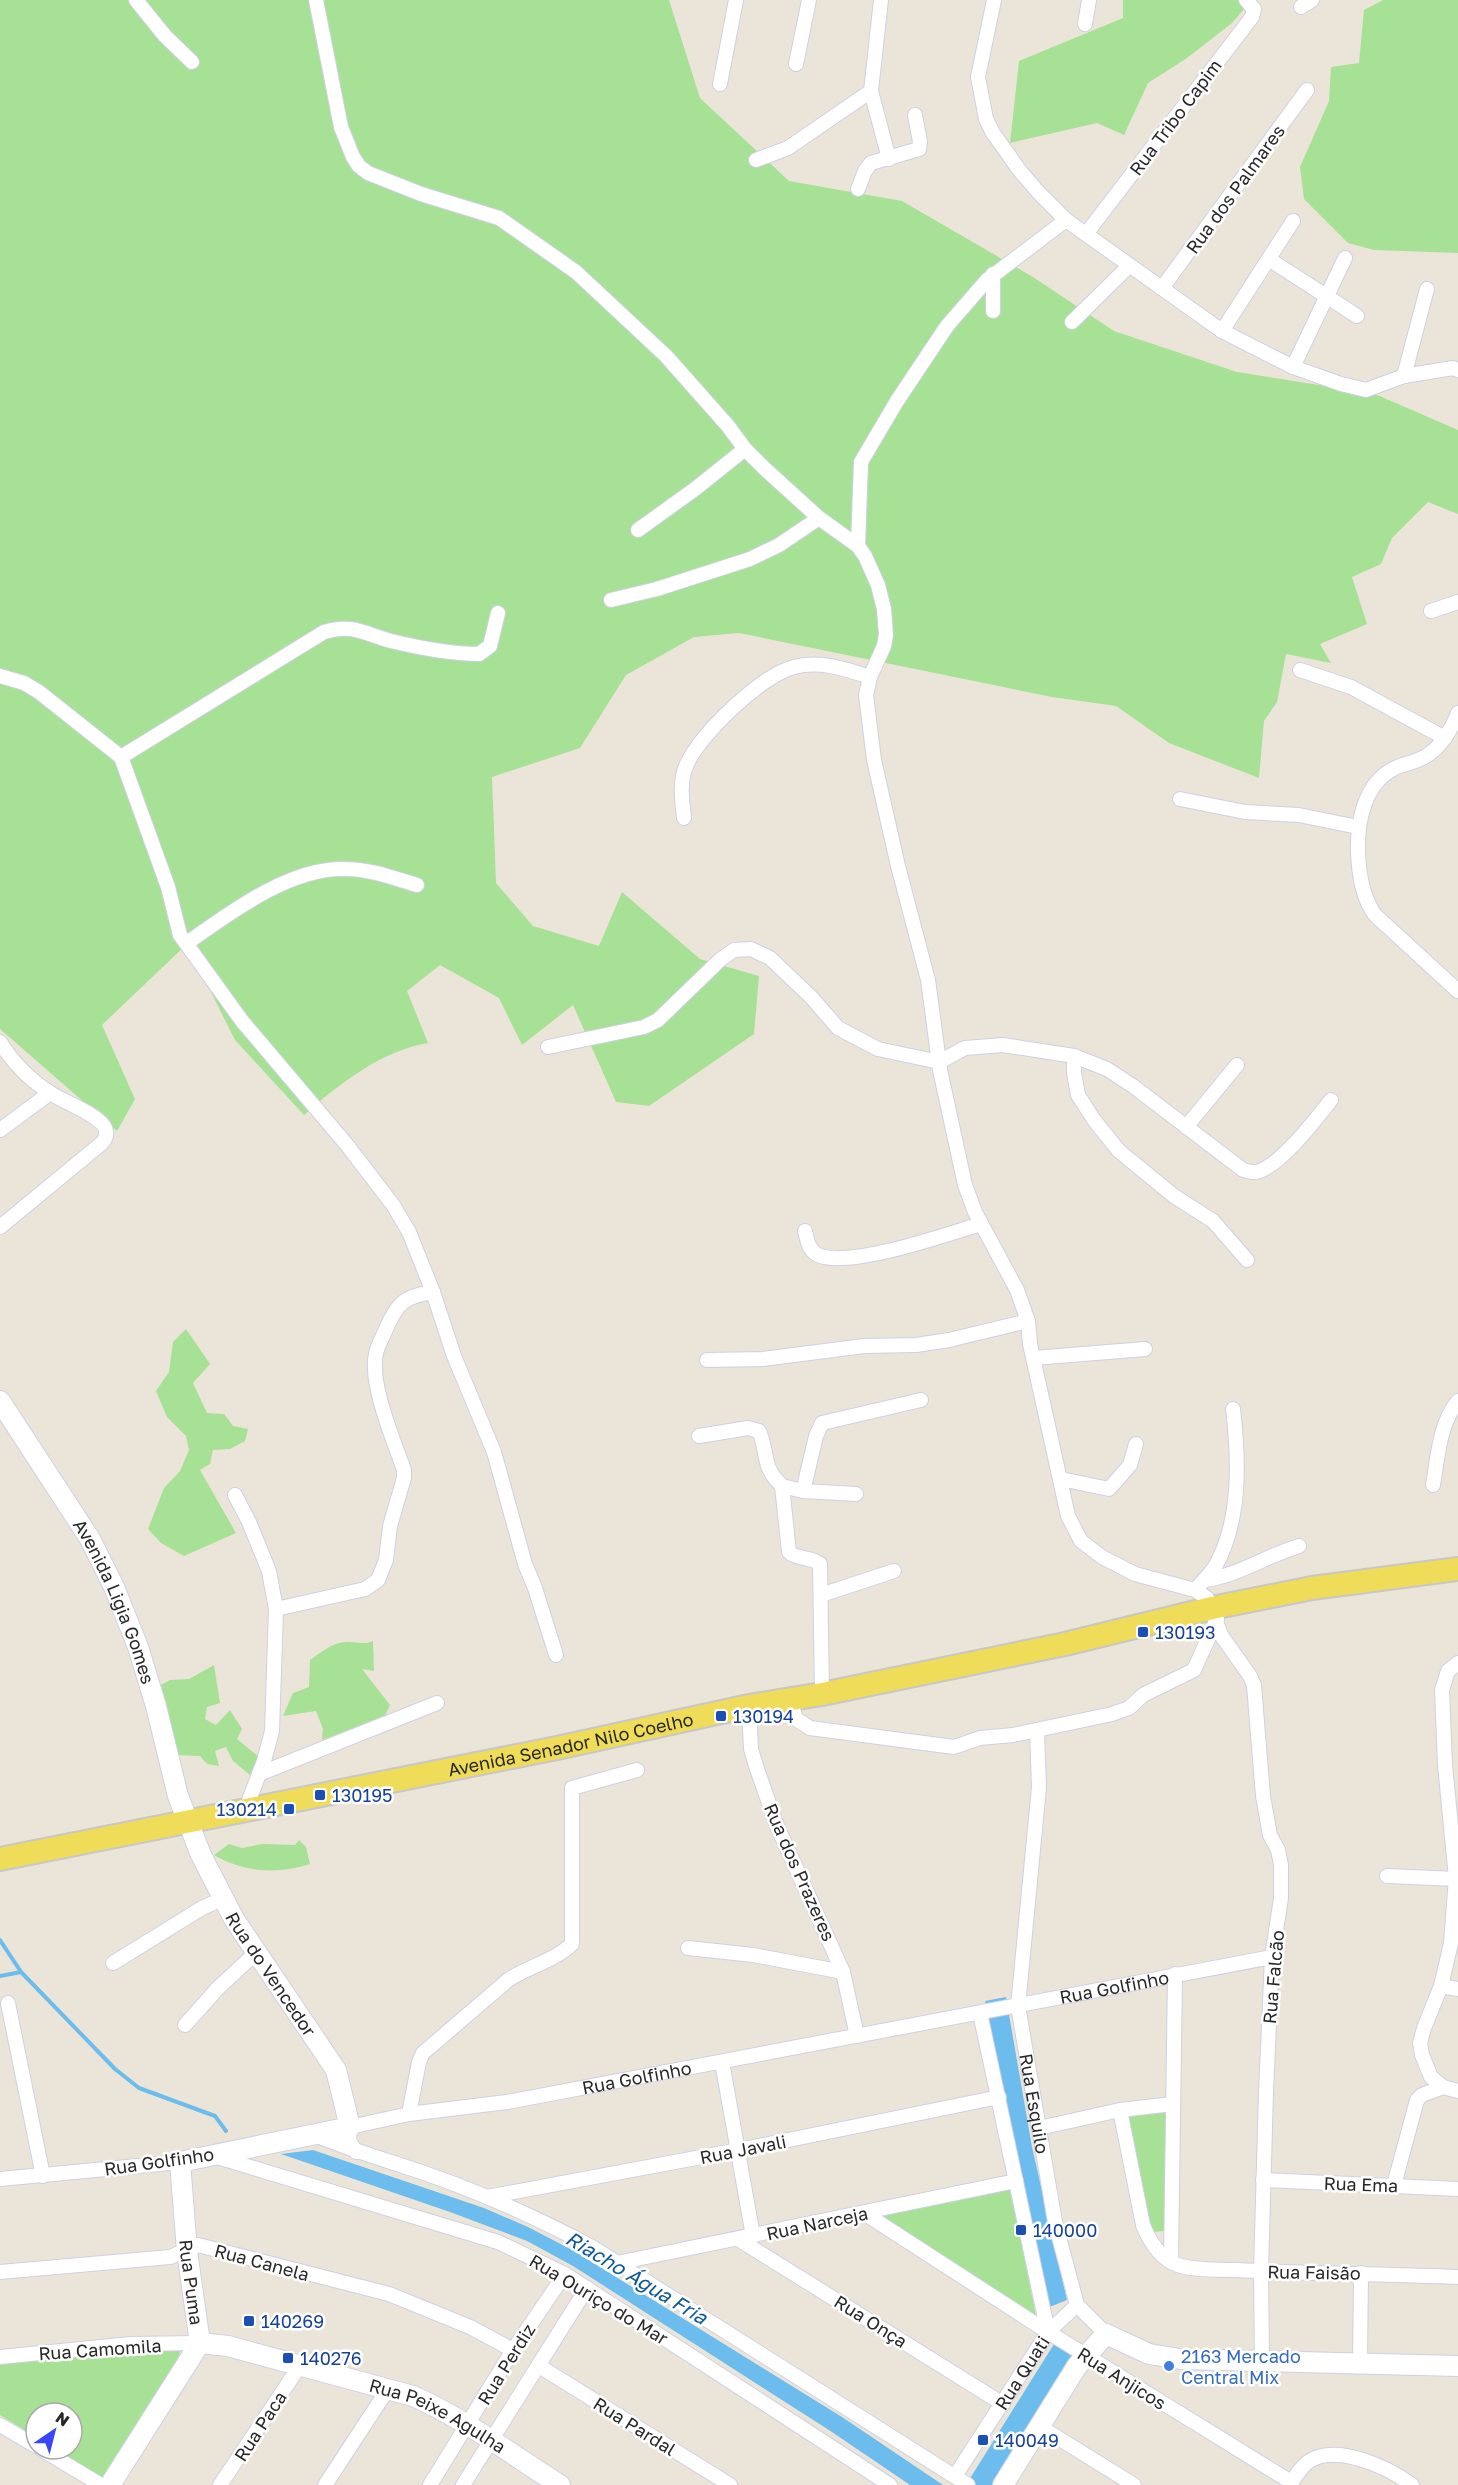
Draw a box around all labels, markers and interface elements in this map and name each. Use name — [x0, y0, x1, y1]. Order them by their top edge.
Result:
street label: Rua Tribo Capim — [1124, 55, 1226, 179]
street label: Rua dos Palmares — [1181, 120, 1289, 258]
street label: Avenida Ligia Gomes — [69, 1515, 160, 1686]
place label: 130193 — [1155, 1621, 1216, 1643]
marker: 130193 — [1136, 1625, 1150, 1639]
place label: 130194 — [733, 1705, 794, 1727]
street label: Avenida Senador Nilo Coelho — [446, 1708, 695, 1780]
marker: 130194 — [714, 1709, 728, 1723]
place label: 130195 — [332, 1784, 392, 1806]
marker: 130195 — [313, 1788, 327, 1802]
place label: 130214 — [216, 1798, 277, 1820]
street label: Rua dos Prazeres — [760, 1800, 840, 1944]
marker: 130214 — [282, 1802, 296, 1816]
street label: Rua do Vencedor — [221, 1908, 321, 2040]
street label: Rua Falcão — [1258, 1929, 1288, 2025]
street label: Rua Golfinho — [1058, 1966, 1171, 2008]
street label: Rua Esquilo — [1015, 2052, 1054, 2155]
street label: Rua Golfinho — [580, 2056, 693, 2099]
street label: Rua Javali — [698, 2130, 788, 2168]
street label: Rua Golfinho — [103, 2142, 215, 2180]
street label: Rua Ema — [1323, 2172, 1399, 2196]
street label: Rua Narceja — [764, 2201, 870, 2245]
place label: 140000 — [1033, 2219, 1097, 2241]
marker: 140000 — [1014, 2223, 1028, 2237]
water label: Riacho Água Fria — [561, 2225, 713, 2330]
street label: Rua Puma — [175, 2239, 208, 2326]
street label: Rua Canela — [212, 2239, 312, 2285]
street label: Rua Ouriço do Mar — [526, 2249, 672, 2349]
street label: Rua Faisão — [1267, 2260, 1361, 2284]
street label: Rua Onça — [830, 2290, 912, 2352]
place label: 140269 — [261, 2310, 324, 2332]
marker: 140269 — [242, 2314, 256, 2328]
street label: Rua Perdiz — [472, 2319, 540, 2409]
street label: Rua Quati — [990, 2332, 1054, 2414]
street label: Rua Camomila — [38, 2334, 162, 2364]
street label: Rua Anjicos — [1074, 2342, 1170, 2414]
place label: 2163 Mercado Central Mix — [1181, 2345, 1301, 2388]
place label: 140276 — [300, 2347, 362, 2369]
marker: 140276 — [281, 2351, 295, 2365]
marker: 2163 Mercado Central Mix — [1162, 2359, 1176, 2373]
street label: Rua Peixe Agulha — [367, 2374, 510, 2458]
street label: Rua Paca — [229, 2387, 291, 2465]
street label: Rua Pardal — [590, 2392, 680, 2460]
north arrow — [24, 2401, 84, 2461]
text: N — [52, 2407, 73, 2430]
place label: 140049 — [995, 2429, 1059, 2451]
marker: 140049 — [976, 2433, 990, 2447]

